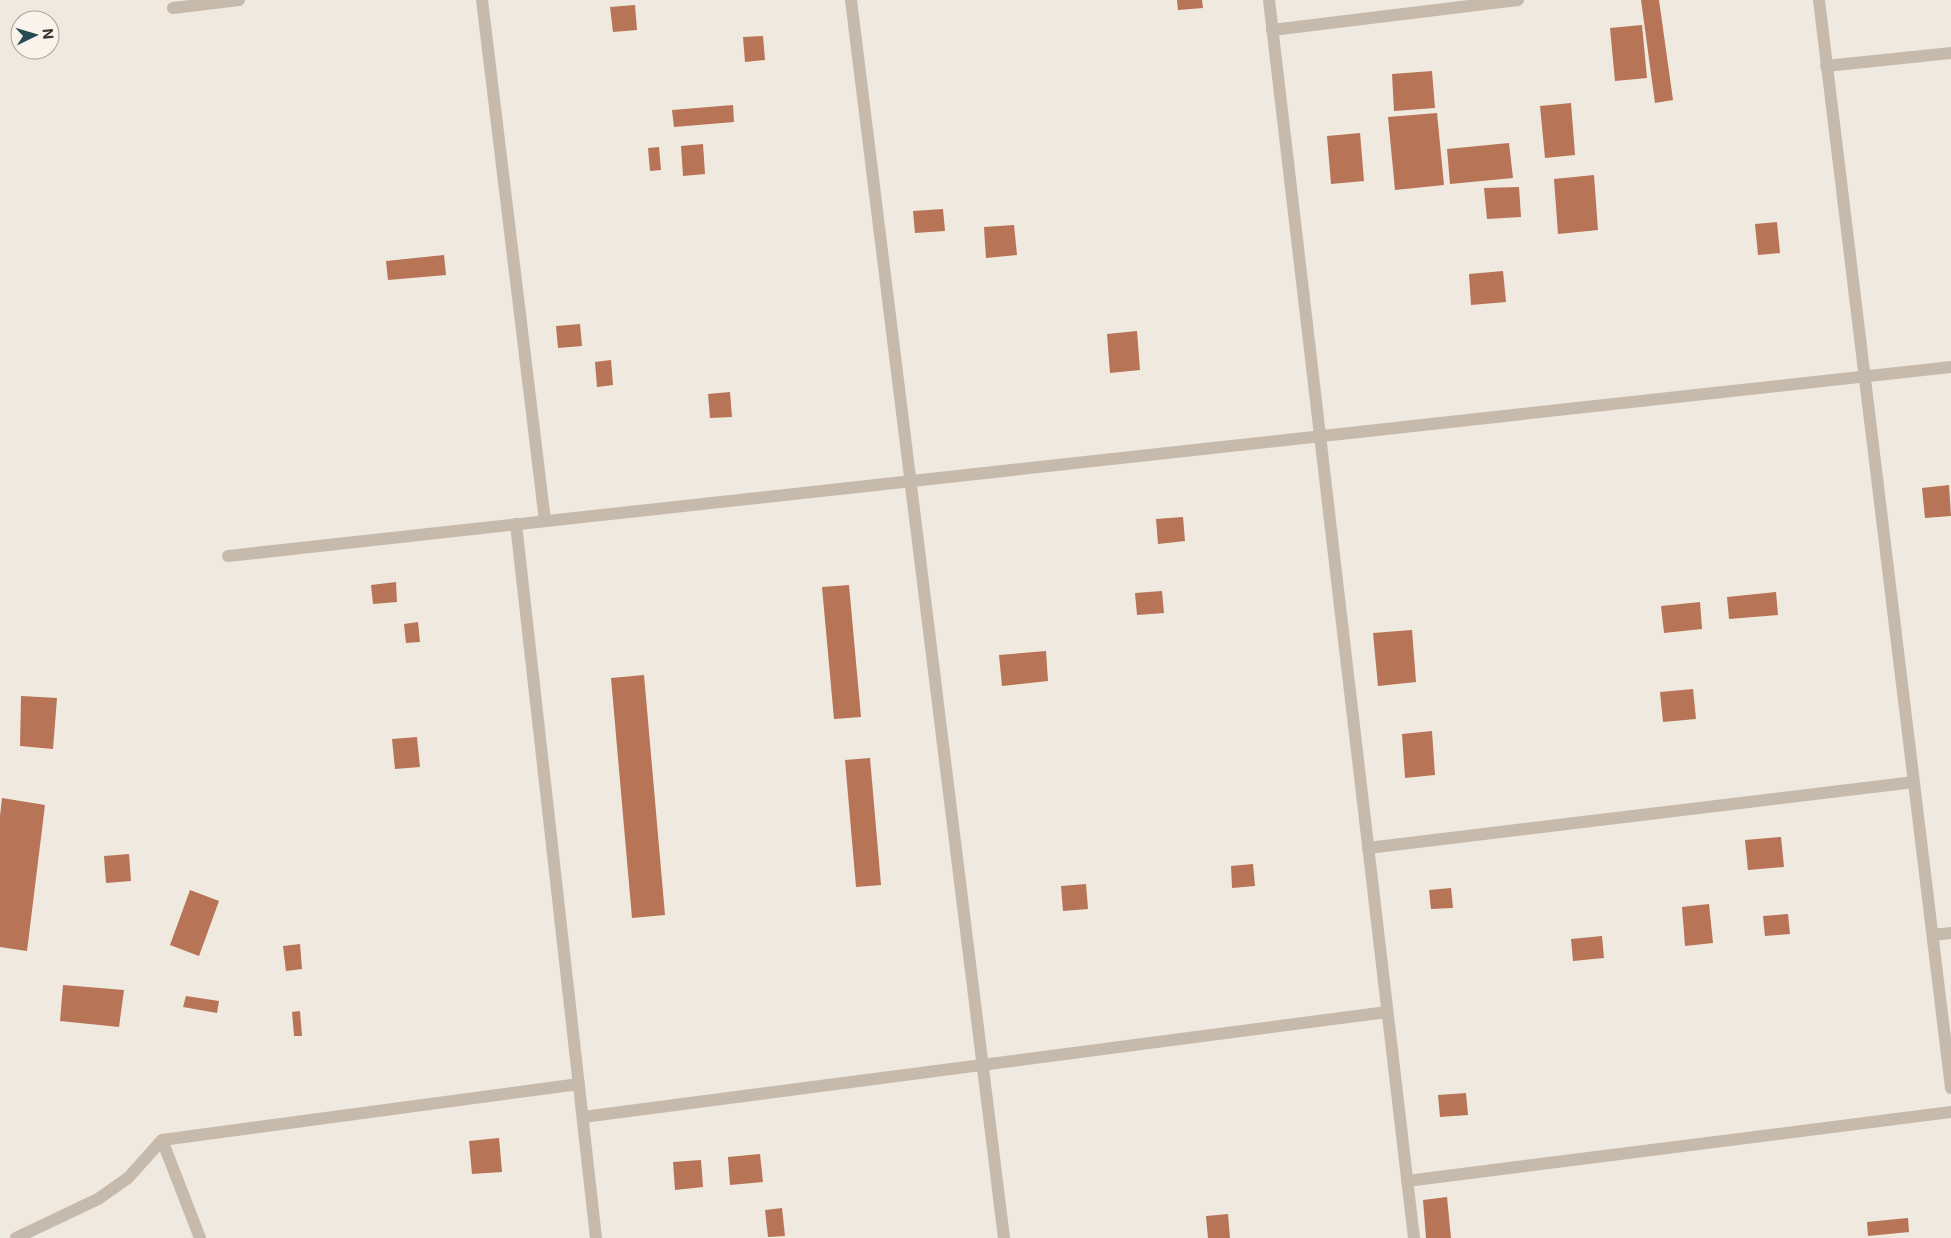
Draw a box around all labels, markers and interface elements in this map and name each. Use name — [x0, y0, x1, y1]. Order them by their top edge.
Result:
north arrow — [10, 10, 60, 60]
text: N — [40, 28, 57, 40]

